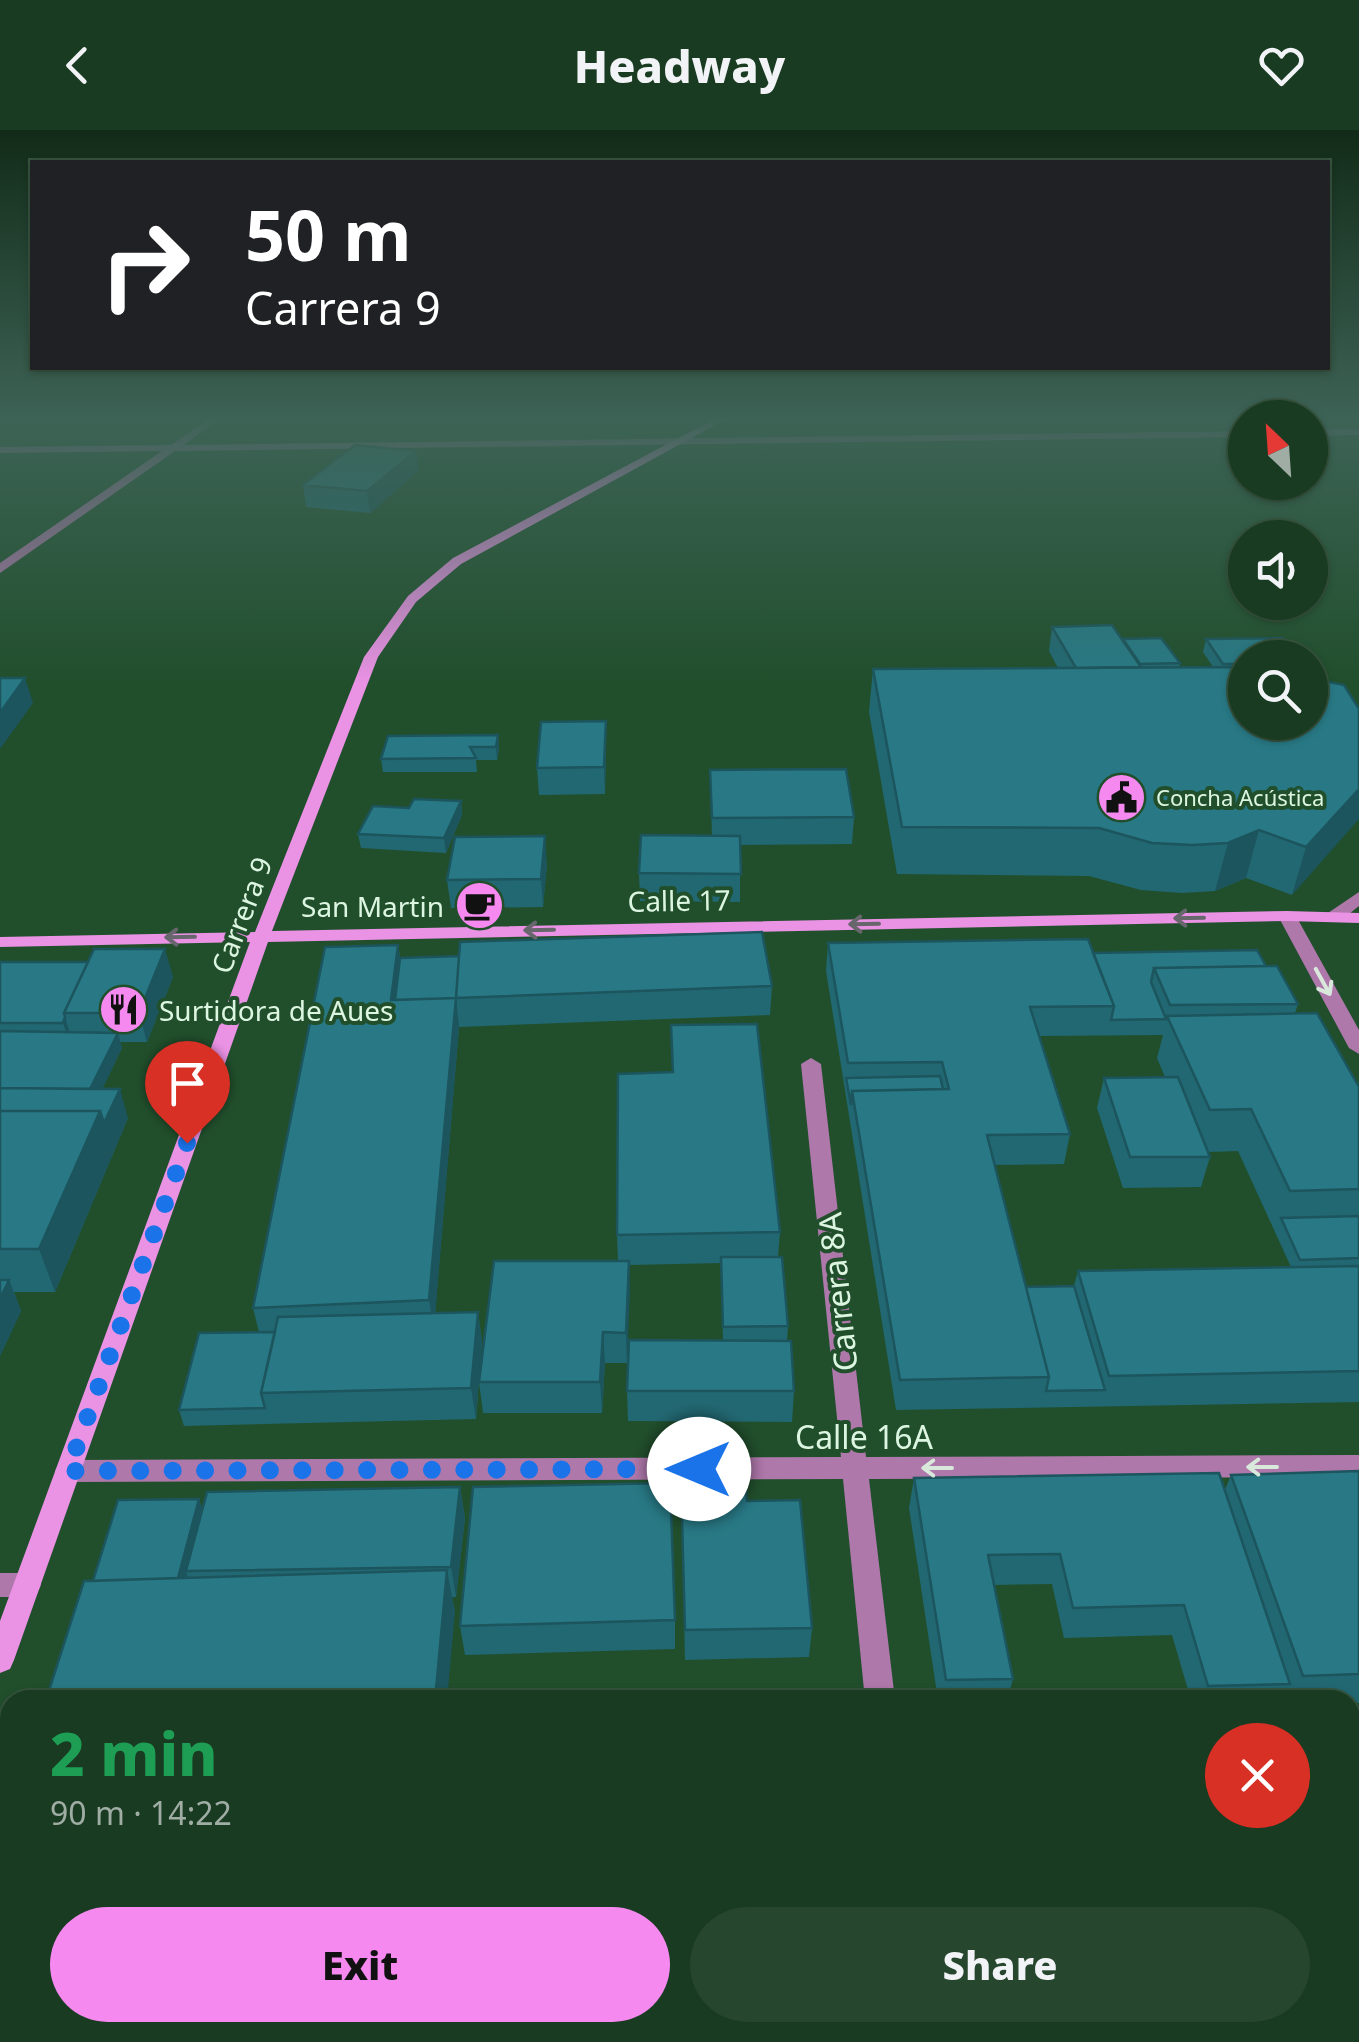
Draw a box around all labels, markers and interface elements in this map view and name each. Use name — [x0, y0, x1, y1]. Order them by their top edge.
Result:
text: Headway — [574, 35, 785, 96]
icon: back — [50, 38, 105, 93]
icon: heart — [1254, 38, 1309, 93]
text: 50 m — [245, 186, 412, 282]
icon: right — [80, 200, 210, 330]
text: Carrera 9 — [245, 277, 441, 338]
north arrow — [1228, 400, 1328, 500]
map controls — [1228, 400, 1328, 740]
button: sound — [1228, 520, 1328, 620]
button: search — [1228, 640, 1328, 740]
public building icon: Concha Acústica — [1095, 771, 1147, 823]
place label: Concha Acústica — [1156, 782, 1324, 812]
street label: Carrera 9 — [201, 851, 281, 979]
cafe icon: San Martin — [453, 880, 505, 932]
street label: Calle 17 — [627, 880, 731, 920]
place label: San Martin — [301, 887, 444, 925]
one-way arrow — [1174, 908, 1206, 928]
one-way arrow — [849, 914, 882, 934]
one-way arrow — [524, 920, 556, 940]
one-way arrow — [164, 928, 196, 947]
one-way arrow — [1314, 966, 1333, 996]
restaurant icon: Surtidora de Aues — [98, 984, 150, 1036]
place label: Surtidora de Aues — [159, 991, 393, 1029]
pin — [145, 1041, 230, 1144]
icon: arrive — [160, 1056, 215, 1111]
street label: Carrera 8A — [807, 1210, 867, 1374]
street label: Calle 16A — [795, 1415, 934, 1458]
position arrow — [647, 1417, 751, 1521]
one-way arrow — [1246, 1457, 1278, 1476]
one-way arrow — [921, 1458, 954, 1478]
text: 2 min — [50, 1712, 218, 1794]
button: close — [1205, 1723, 1310, 1828]
text: 90 m · 14:22 — [50, 1791, 232, 1834]
button: Exit — [50, 1907, 670, 2022]
button: Share — [690, 1907, 1310, 2022]

